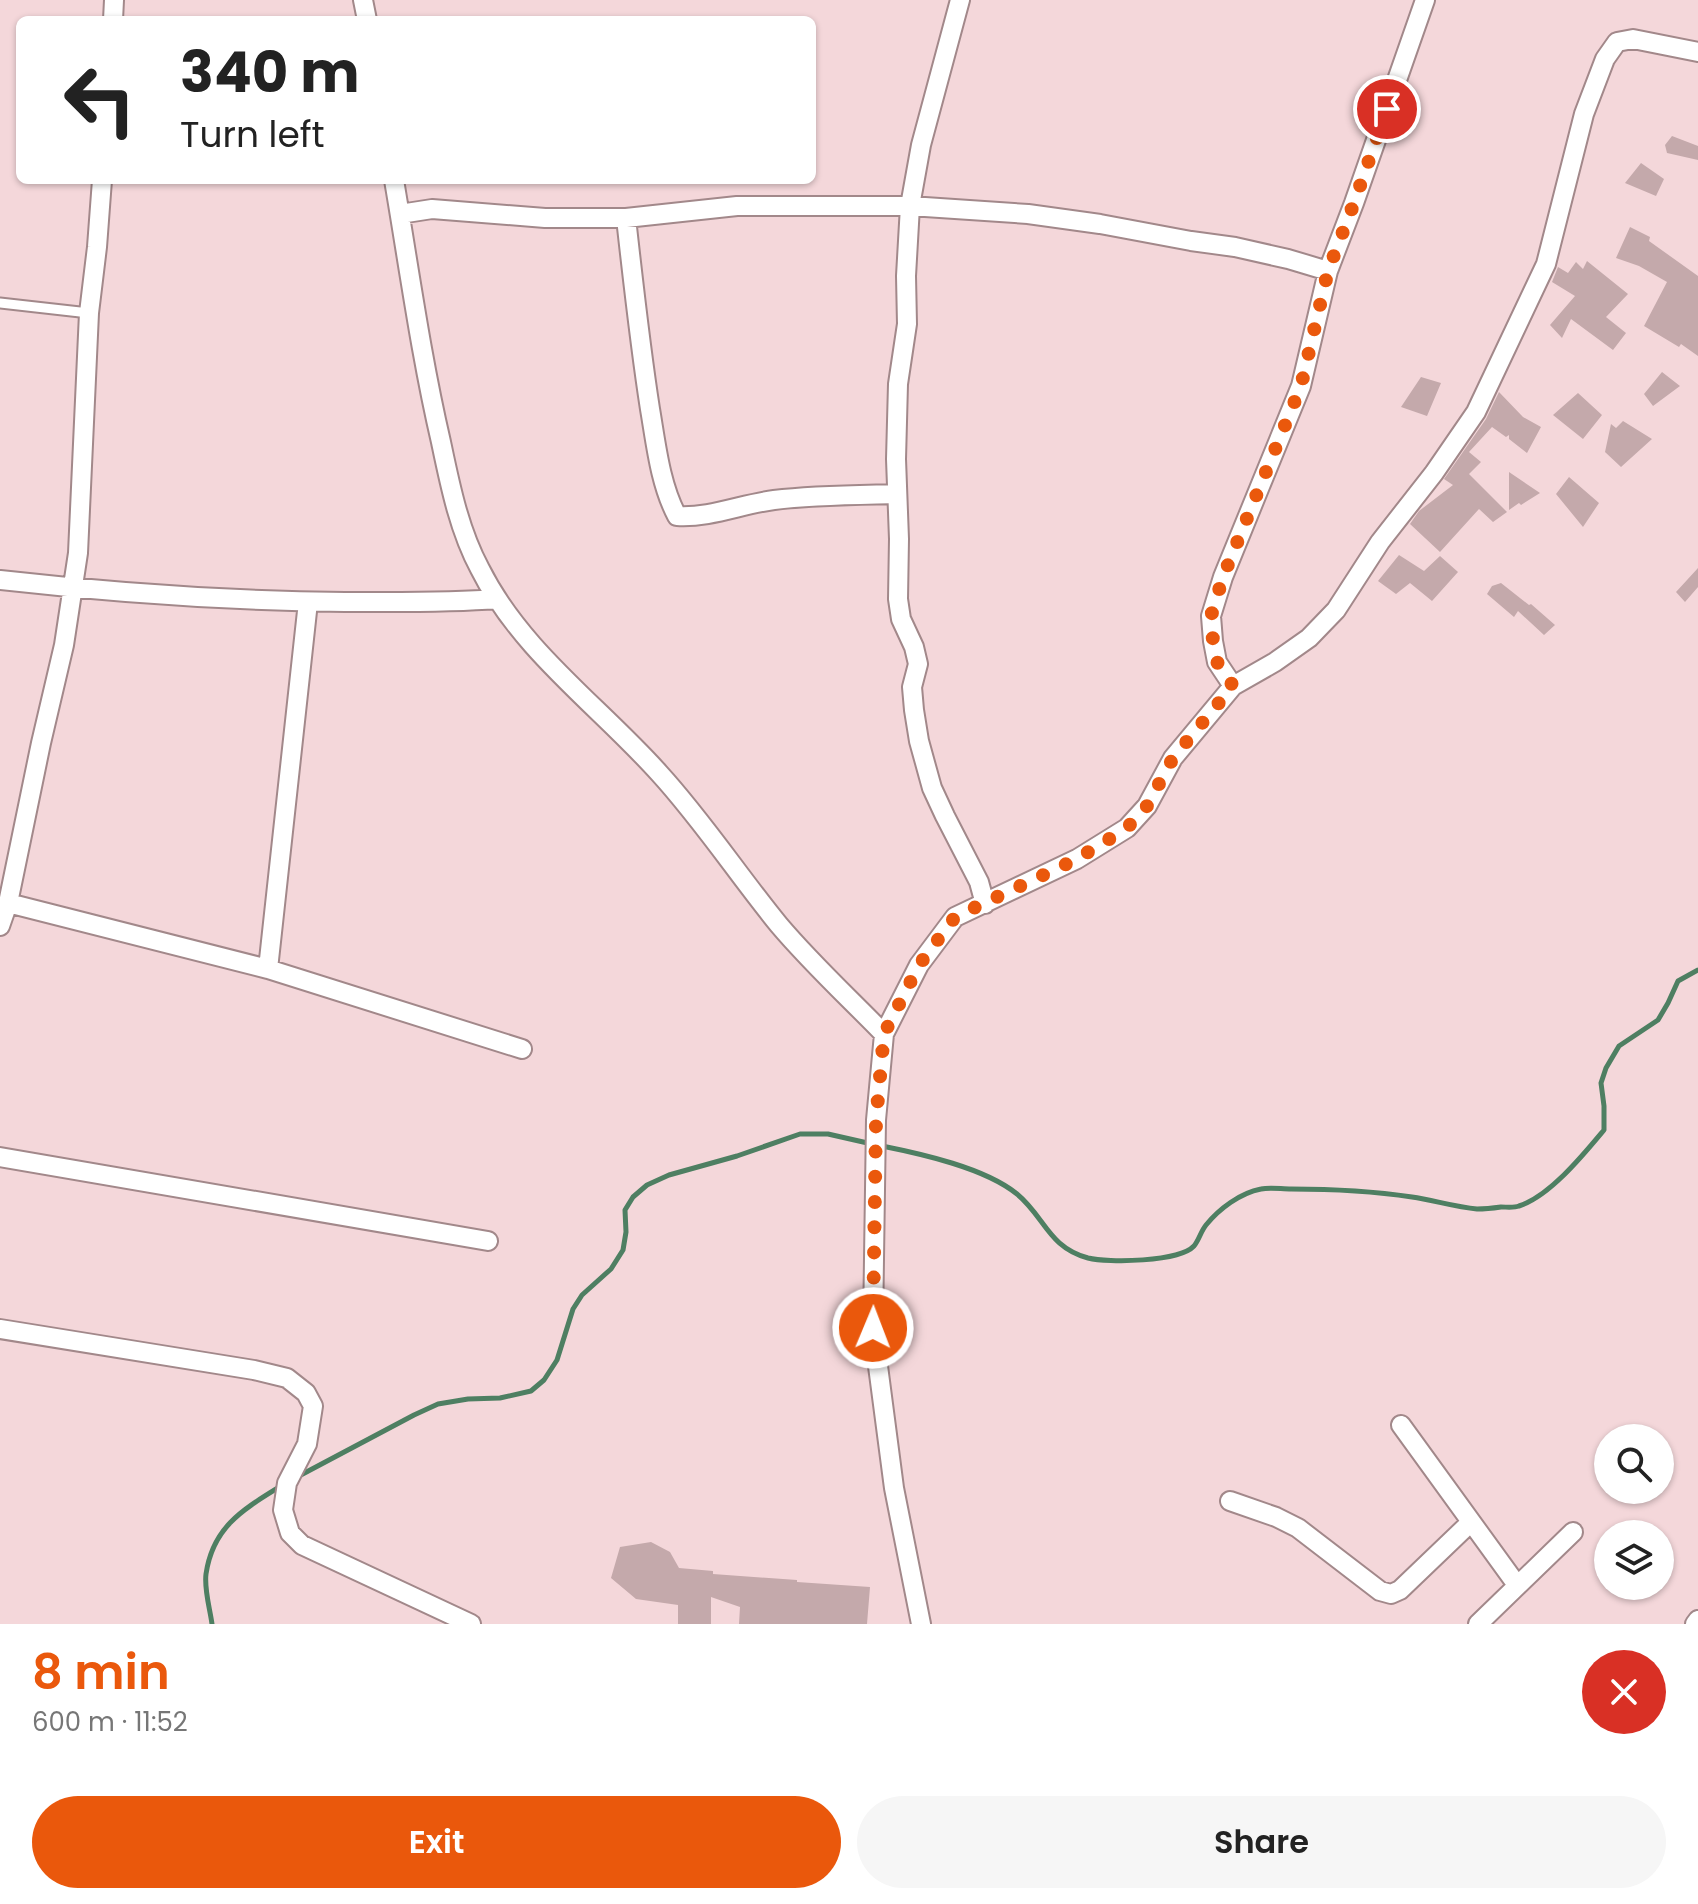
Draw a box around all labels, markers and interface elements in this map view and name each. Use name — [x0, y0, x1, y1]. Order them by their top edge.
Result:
text: 340 m — [180, 33, 359, 112]
icon: left — [48, 48, 152, 152]
pin — [1353, 75, 1421, 143]
icon: arrive — [1365, 87, 1409, 131]
text: Turn left — [180, 109, 325, 160]
position arrow — [831, 1286, 915, 1370]
map controls — [1594, 1424, 1674, 1600]
button: search — [1594, 1424, 1674, 1504]
button: layers — [1594, 1520, 1674, 1600]
text: 8 min — [32, 1639, 170, 1706]
button: close — [1582, 1650, 1666, 1734]
text: 600 m · 11:52 — [32, 1704, 188, 1740]
button: Exit — [32, 1796, 841, 1888]
button: Share — [857, 1796, 1666, 1888]

